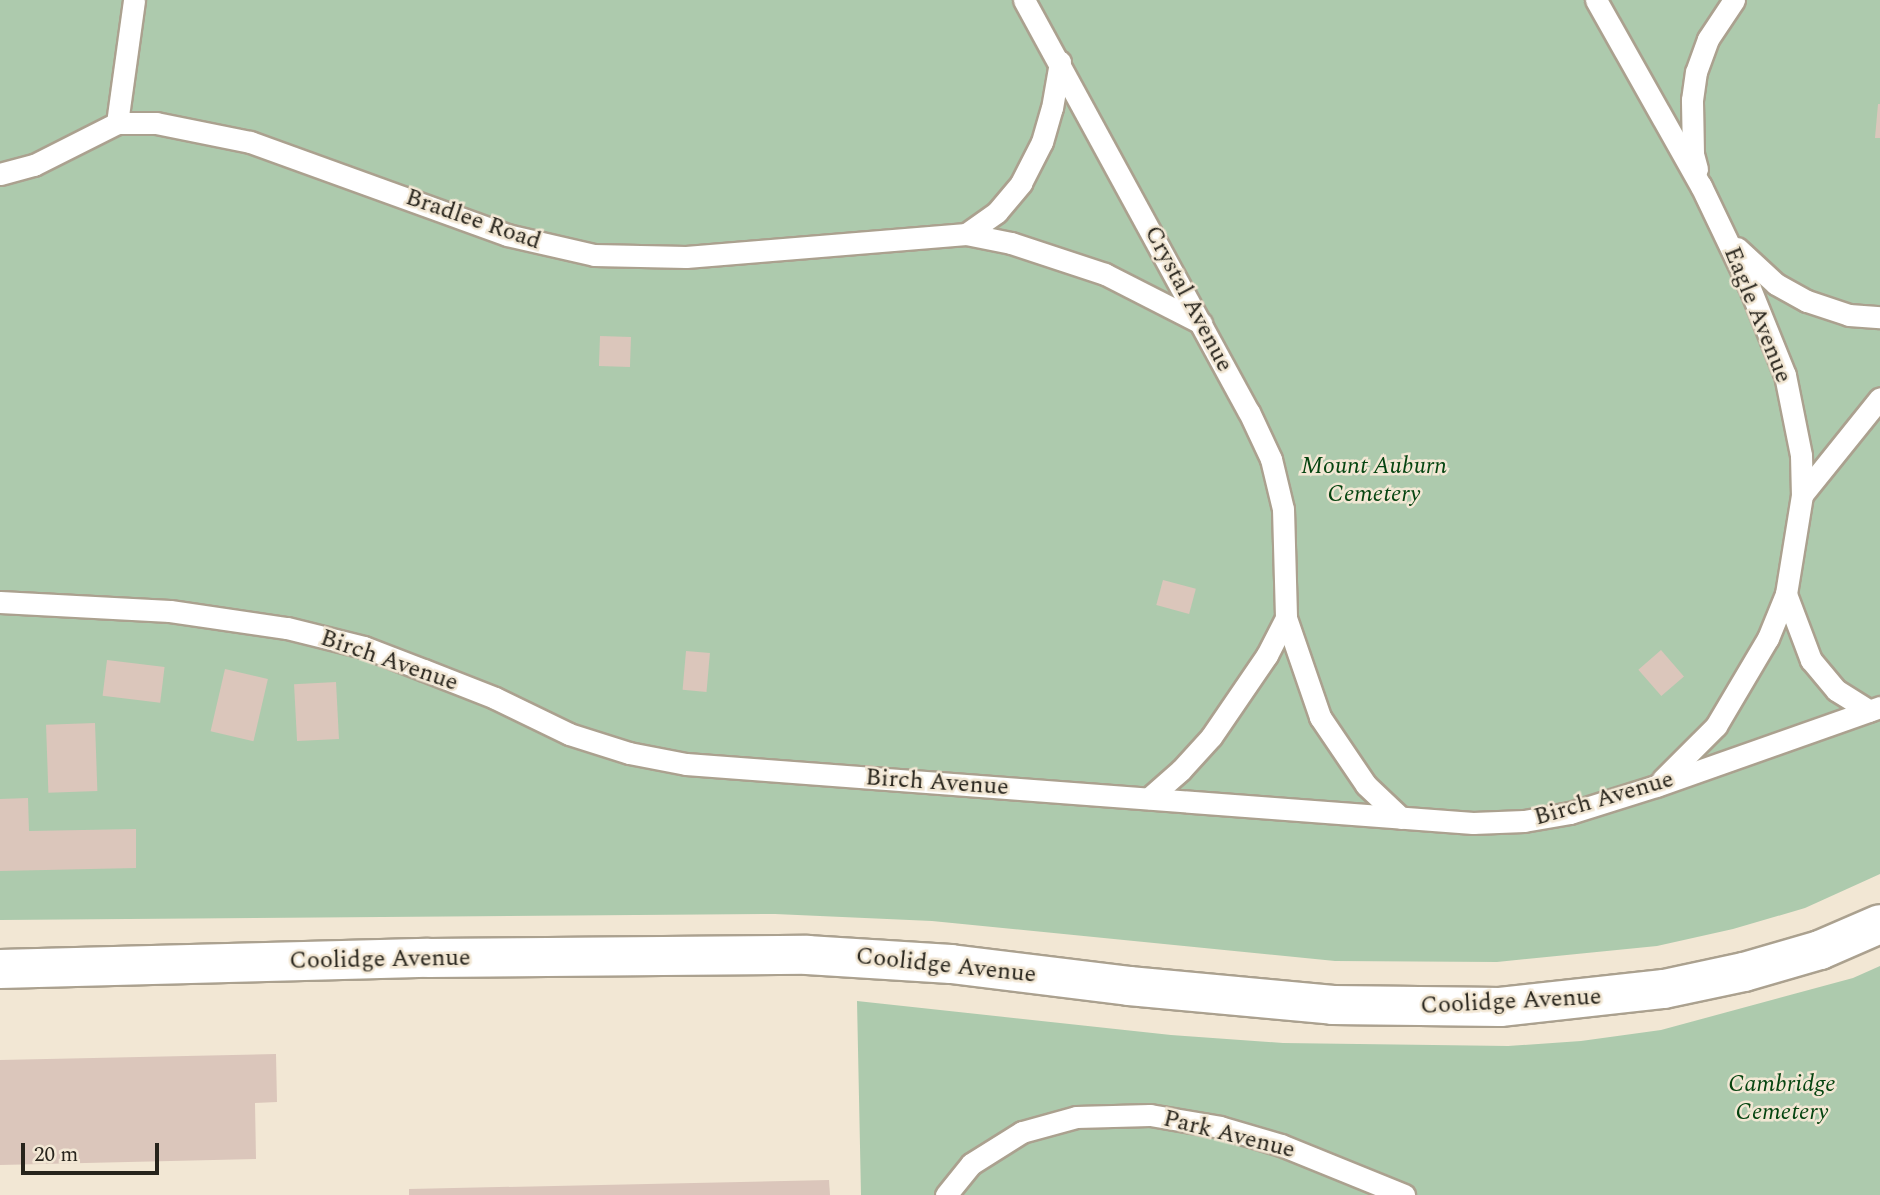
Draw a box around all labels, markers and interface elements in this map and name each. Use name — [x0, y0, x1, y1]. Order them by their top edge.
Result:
street label: Bradlee Road — [402, 183, 544, 257]
street label: Crystal Avenue — [1137, 221, 1239, 377]
street label: Eagle Avenue — [1717, 243, 1797, 387]
park label: Mount Auburn Cemetery — [1301, 453, 1447, 509]
street label: Birch Avenue — [316, 624, 462, 698]
street label: Birch Avenue — [864, 764, 1010, 802]
street label: Birch Avenue — [1531, 765, 1677, 833]
street label: Coolidge Avenue — [854, 942, 1038, 990]
street label: Coolidge Avenue — [289, 944, 471, 976]
street label: Coolidge Avenue — [1420, 983, 1602, 1021]
park label: Cambridge Cemetery — [1728, 1071, 1836, 1127]
street label: Park Avenue — [1160, 1105, 1298, 1165]
scale bar — [24, 1128, 163, 1172]
text: 20 m — [34, 1139, 78, 1171]

